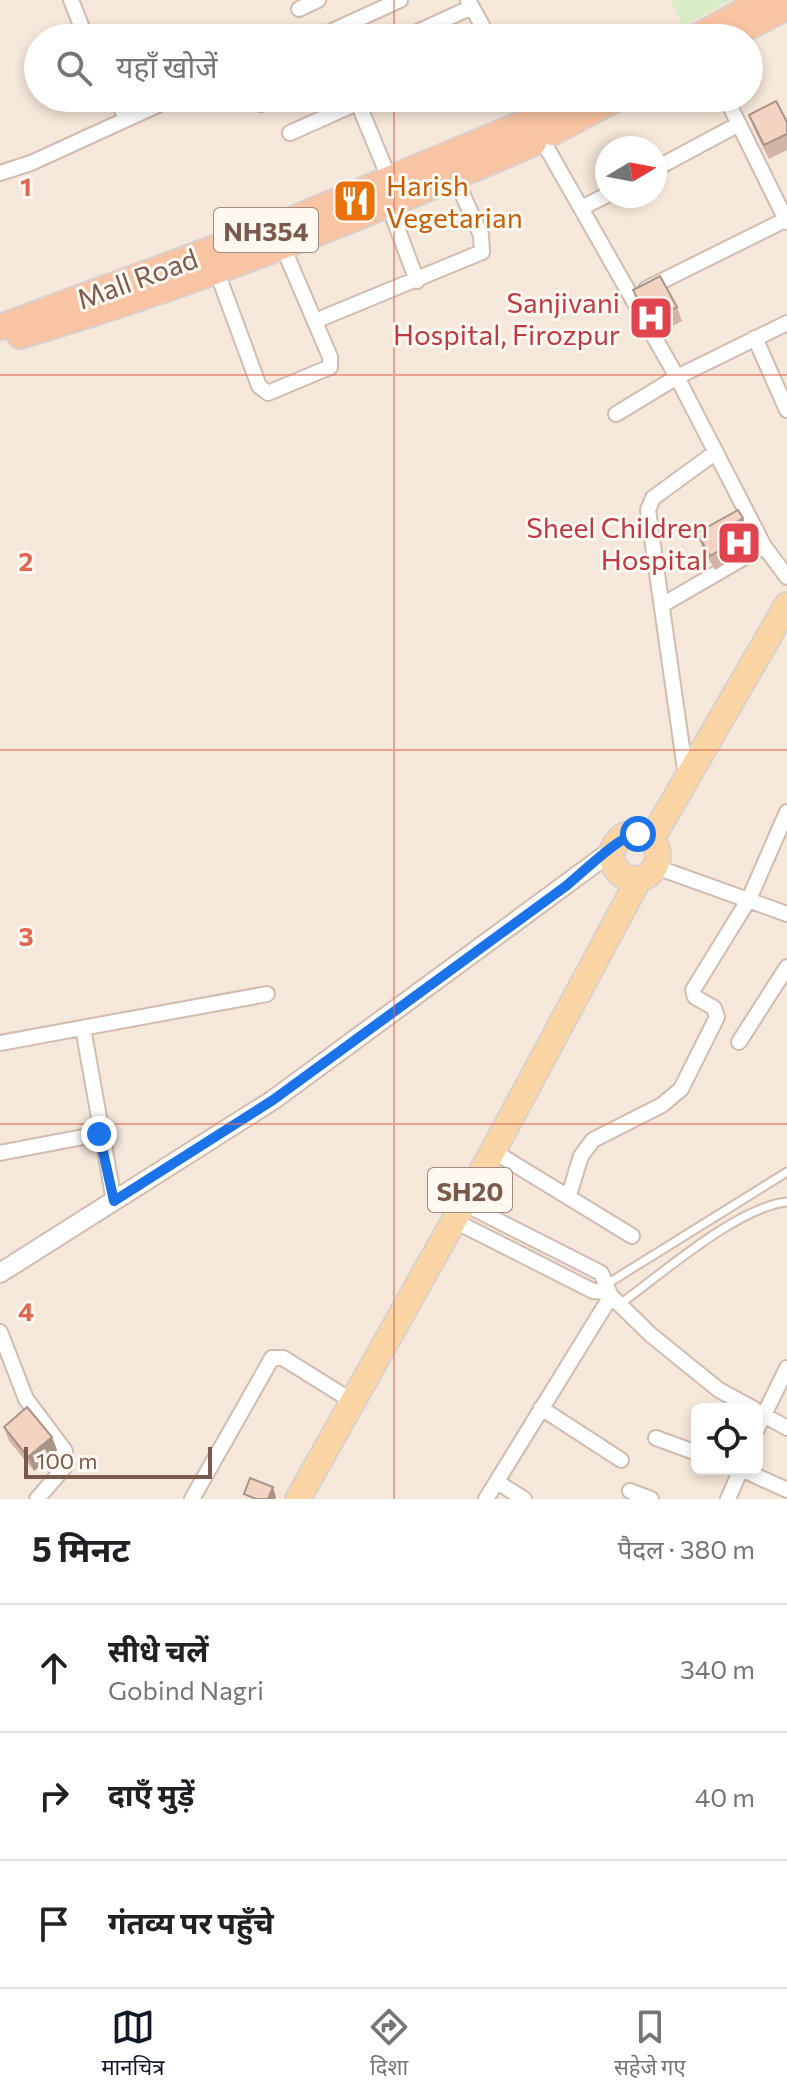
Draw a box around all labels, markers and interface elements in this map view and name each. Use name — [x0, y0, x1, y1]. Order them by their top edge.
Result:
search box — [24, 24, 763, 112]
icon: search — [52, 46, 96, 90]
text: यहाँ खोजें — [116, 47, 217, 84]
north arrow — [595, 136, 667, 208]
place label: Harish Vegetarian — [386, 168, 523, 234]
text: 1 — [20, 170, 32, 201]
restaurant icon: Harish Vegetarian — [331, 177, 379, 225]
road number: NH354 — [214, 208, 318, 252]
street label: Mall Road — [72, 240, 202, 316]
place label: Sanjivani Hospital, Firozpur — [393, 285, 620, 351]
hospital icon: Sanjivani Hospital, Firozpur — [627, 294, 675, 342]
place label: Sheel Children Hospital — [526, 510, 708, 576]
hospital icon: Sheel Children Hospital — [715, 519, 763, 567]
text: 2 — [19, 545, 33, 576]
route start — [620, 816, 656, 852]
text: 3 — [18, 920, 34, 951]
route end — [81, 1116, 117, 1152]
road number: SH20 — [428, 1168, 512, 1212]
text: 4 — [18, 1295, 34, 1326]
map controls — [691, 1403, 763, 1475]
button: locate — [691, 1403, 763, 1475]
scale bar — [24, 1443, 212, 1479]
text: 100 m — [36, 1447, 98, 1474]
text: 5 मिनट — [32, 1527, 130, 1569]
text: पैदल · 380 m — [617, 1533, 755, 1564]
text: सीधे चलें — [108, 1631, 208, 1668]
icon: ahead — [32, 1646, 76, 1690]
text: 340 m — [680, 1653, 755, 1684]
text: Gobind Nagri — [108, 1674, 264, 1705]
icon: right — [32, 1774, 76, 1818]
text: दाएँ मुड़ें — [108, 1775, 194, 1812]
text: 40 m — [695, 1781, 755, 1812]
icon: arrive — [32, 1902, 76, 1946]
text: गंतव्य पर पहुँचे — [108, 1903, 274, 1940]
tab: मानचित्र — [101, 2005, 164, 2084]
tab: दिशा — [367, 2005, 411, 2084]
tab: सहेजे गए — [614, 2005, 686, 2084]

